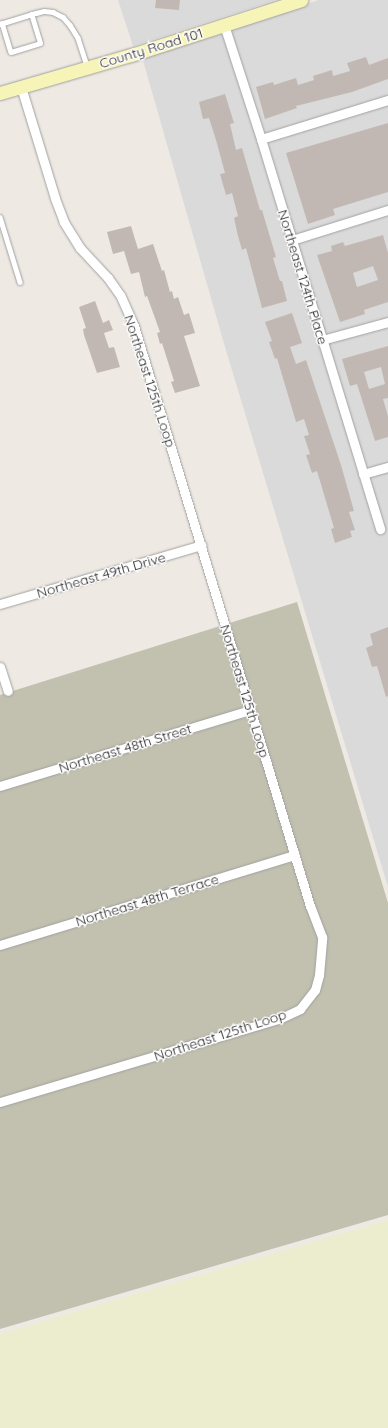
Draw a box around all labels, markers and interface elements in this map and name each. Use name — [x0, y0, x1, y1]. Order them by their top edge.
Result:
street label: County Road 101 — [97, 24, 205, 72]
street label: Northeast 124th Place — [274, 208, 332, 346]
street label: Northeast 125th Loop — [121, 313, 179, 449]
street label: Northeast 49th Drive — [35, 549, 167, 601]
street label: Northeast 125th Loop — [217, 622, 273, 760]
street label: Northeast 48th Street — [57, 720, 193, 776]
street label: Northeast 48th Terrace — [73, 870, 221, 930]
street label: Northeast 125th Loop — [152, 1006, 288, 1064]

